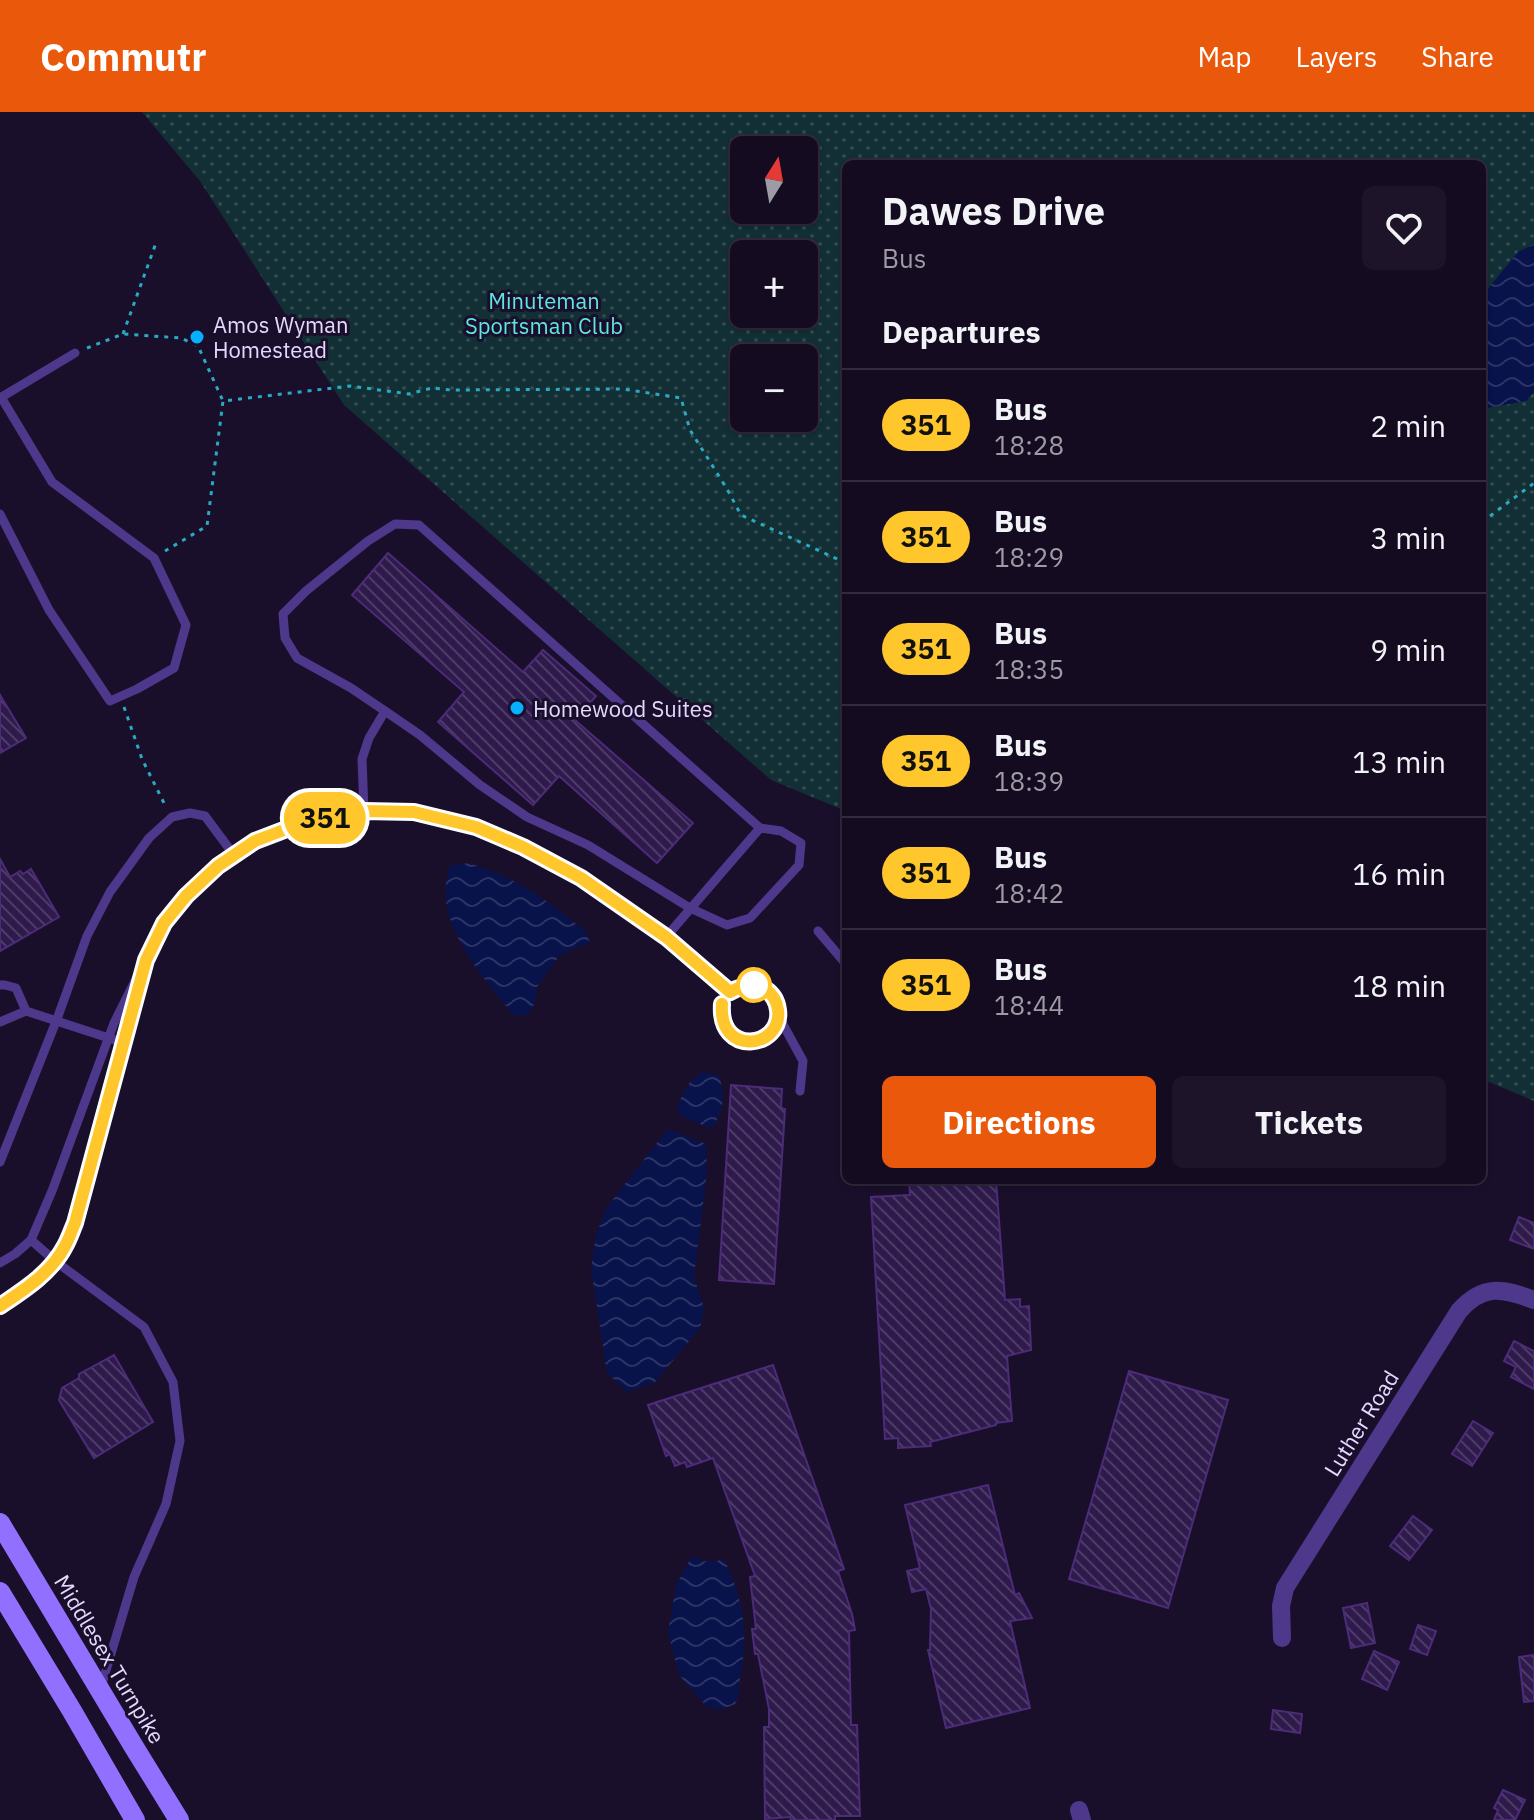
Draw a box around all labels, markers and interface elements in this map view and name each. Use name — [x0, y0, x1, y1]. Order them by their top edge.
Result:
text: Commutr — [40, 32, 207, 81]
text: Map — [1197, 38, 1251, 75]
text: Layers — [1295, 38, 1377, 75]
text: Share — [1421, 38, 1494, 75]
north arrow — [730, 136, 818, 224]
map controls — [730, 136, 818, 432]
text: Dawes Drive — [882, 186, 1105, 235]
button: heart — [1362, 186, 1446, 270]
button: + — [730, 240, 818, 328]
text: Bus — [882, 241, 926, 275]
park label: Minuteman Sportsman Club — [465, 286, 623, 340]
place label: Amos Wyman Homestead — [213, 310, 349, 364]
text: Departures — [882, 312, 1041, 351]
marker: Amos Wyman Homestead — [188, 328, 206, 346]
button: − — [730, 344, 818, 432]
text: Bus — [994, 389, 1047, 428]
text: 351 — [901, 406, 951, 443]
text: 2 min — [1370, 406, 1446, 445]
text: 18:28 — [994, 428, 1064, 462]
text: Bus — [994, 501, 1047, 540]
text: 351 — [901, 518, 951, 555]
text: 3 min — [1370, 518, 1446, 557]
text: 18:29 — [994, 540, 1064, 574]
text: Bus — [994, 613, 1047, 652]
text: 351 — [901, 630, 951, 667]
text: 9 min — [1370, 630, 1446, 669]
text: 18:35 — [994, 652, 1064, 686]
place label: Homewood Suites — [533, 694, 713, 723]
marker: Homewood Suites — [508, 699, 526, 717]
text: Bus — [994, 725, 1047, 764]
text: 351 — [901, 742, 951, 779]
text: 13 min — [1352, 742, 1446, 781]
text: 18:39 — [994, 764, 1064, 798]
line badge: 351 — [279, 792, 371, 844]
text: 351 — [300, 799, 350, 836]
text: Bus — [994, 837, 1047, 876]
text: 351 — [901, 854, 951, 891]
text: 16 min — [1352, 854, 1446, 893]
text: 18:42 — [994, 876, 1064, 910]
text: Bus — [994, 949, 1047, 988]
text: 351 — [901, 966, 951, 1003]
text: 18 min — [1352, 966, 1446, 1005]
unlabelled marker — [737, 968, 771, 1002]
text: 18:44 — [994, 988, 1064, 1022]
button: Directions — [882, 1076, 1156, 1168]
button: Tickets — [1172, 1076, 1446, 1168]
street label: Luther Road — [1317, 1365, 1405, 1481]
street label: Middlesex Turnpike — [48, 1569, 172, 1749]

